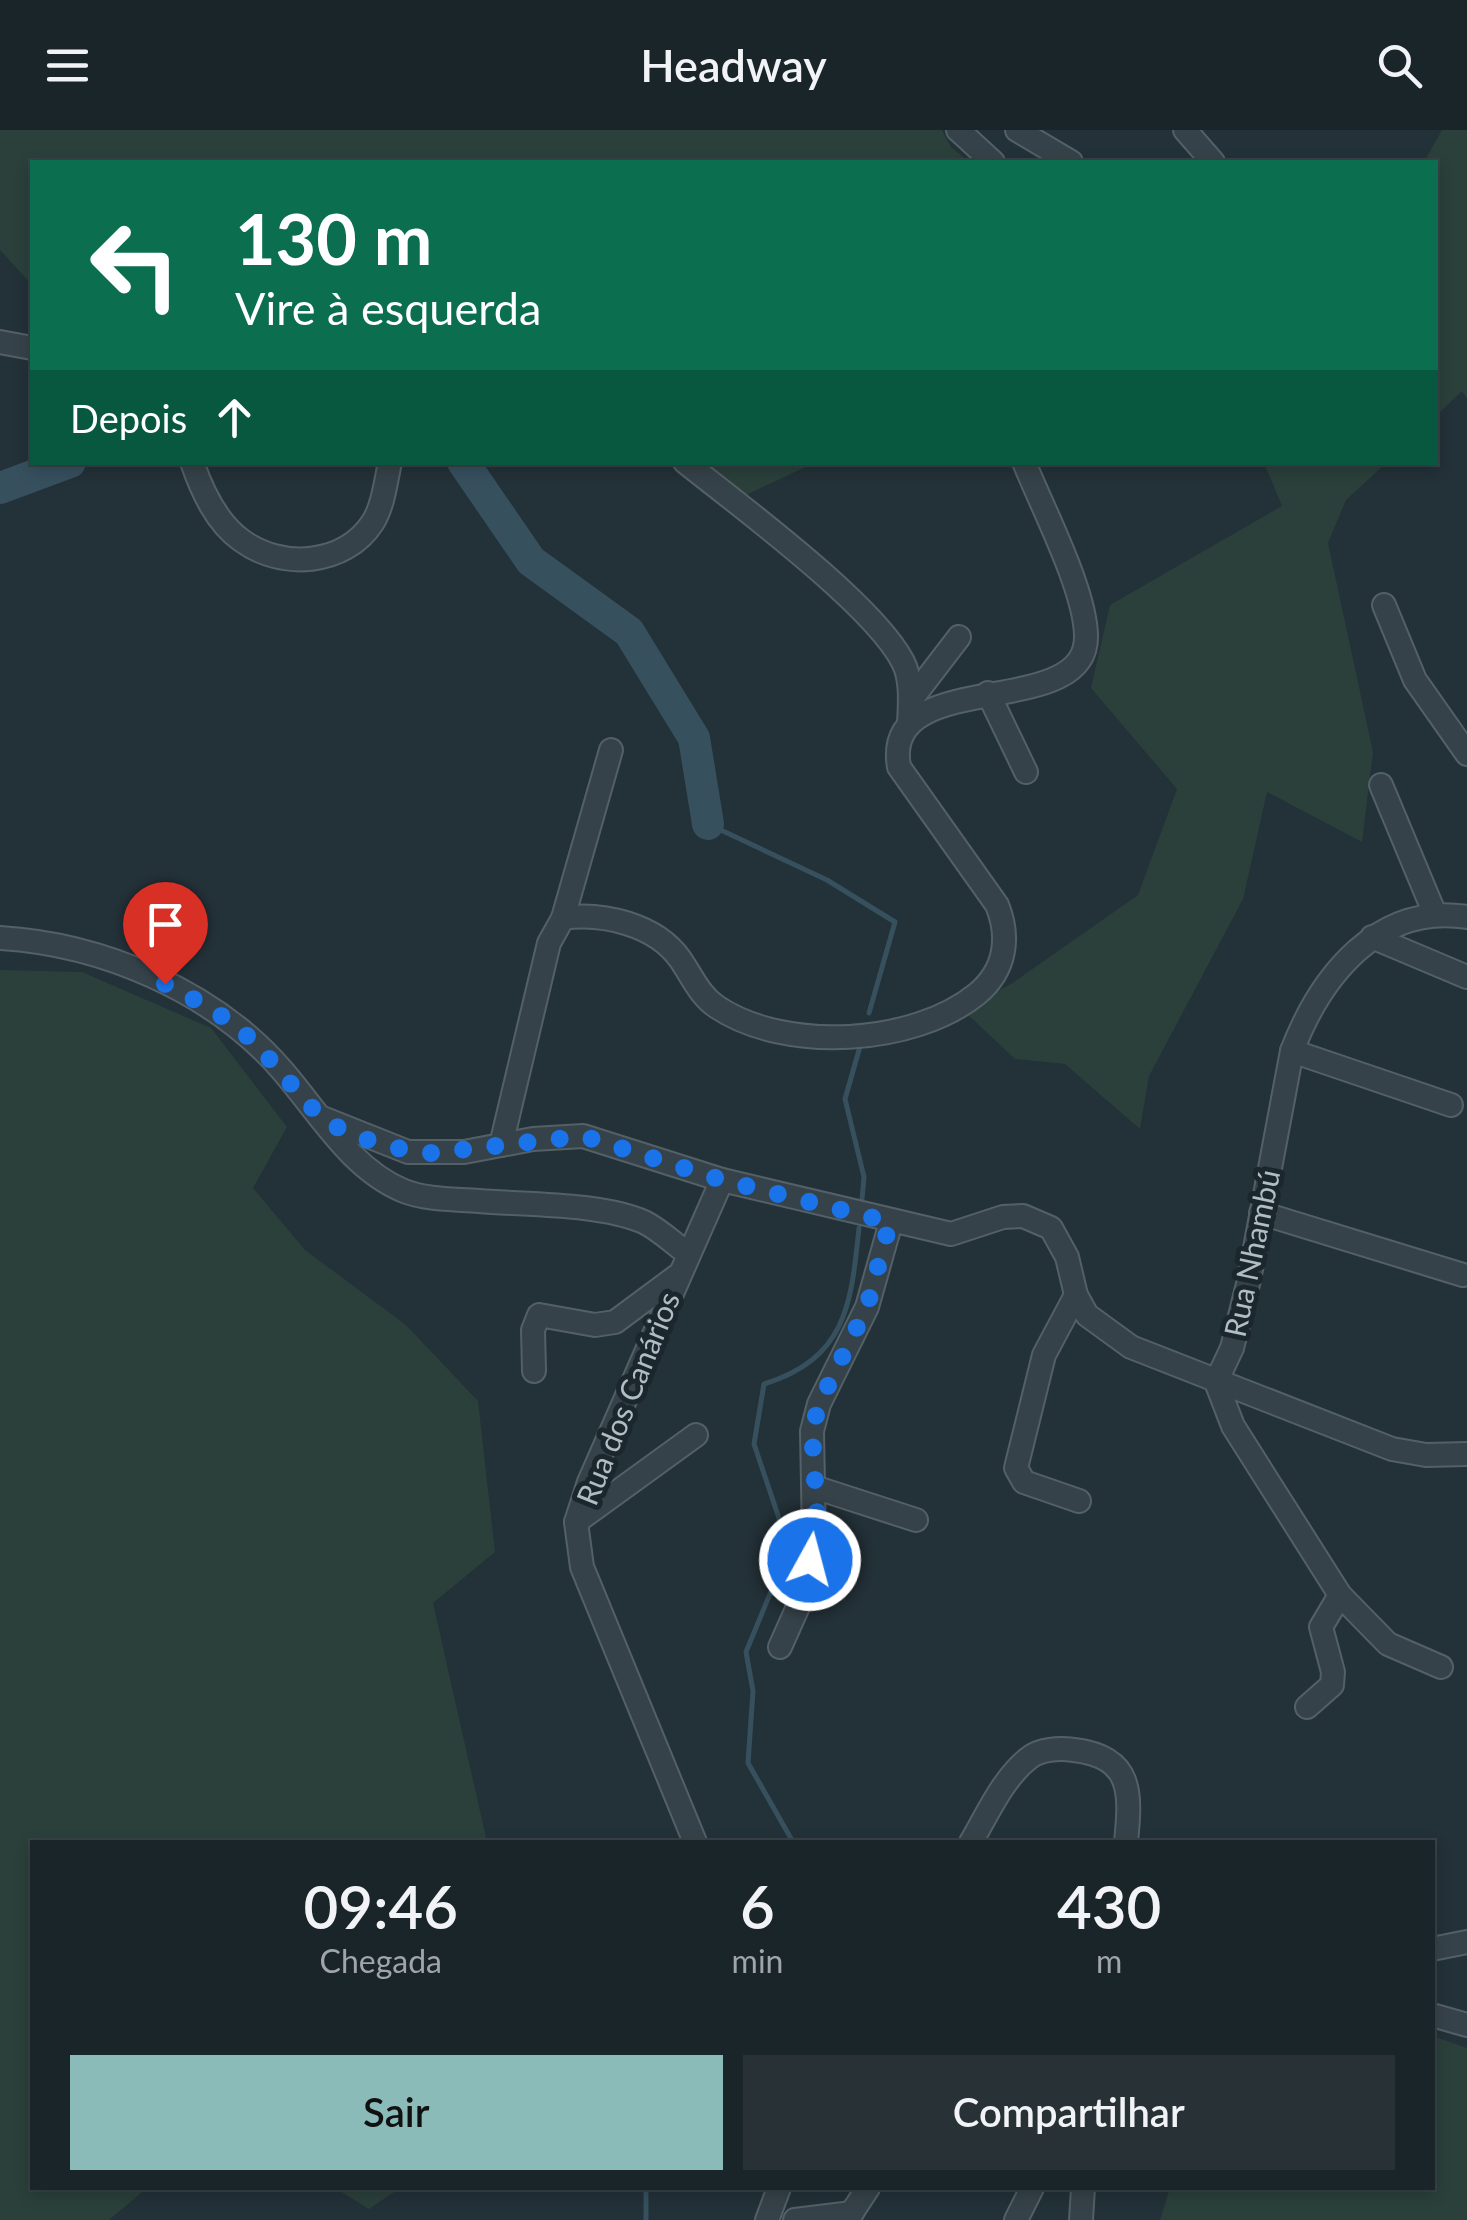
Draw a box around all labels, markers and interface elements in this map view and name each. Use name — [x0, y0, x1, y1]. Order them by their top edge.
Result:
icon: menu — [40, 38, 95, 93]
text: Headway — [640, 38, 827, 92]
icon: search — [1372, 38, 1427, 93]
text: 130 m — [235, 196, 432, 280]
icon: left — [70, 200, 200, 330]
text: Vire à esquerda — [235, 281, 541, 335]
icon: ahead — [207, 390, 262, 445]
text: Depois — [70, 395, 187, 441]
pin — [123, 882, 208, 985]
icon: arrive — [138, 897, 193, 952]
street label: Rua Nhambú — [1216, 1166, 1286, 1340]
street label: Rua dos Canários — [568, 1286, 686, 1510]
position arrow — [758, 1508, 862, 1612]
text: 09:46 — [304, 1870, 458, 1942]
text: 6 — [740, 1870, 775, 1942]
text: 430 — [1057, 1870, 1161, 1942]
text: Chegada — [320, 1941, 442, 1980]
text: min — [732, 1941, 783, 1980]
text: m — [1096, 1941, 1122, 1980]
button: Sair — [70, 2055, 723, 2170]
button: Compartilhar — [743, 2055, 1395, 2170]

